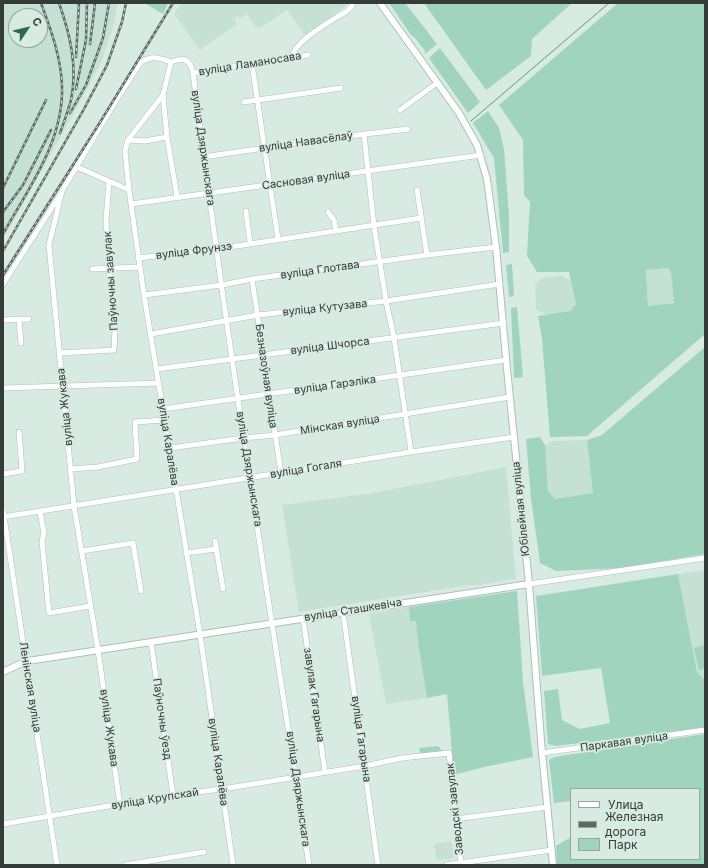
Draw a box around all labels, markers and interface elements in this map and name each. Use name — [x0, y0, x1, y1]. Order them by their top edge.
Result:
north arrow — [8, 8, 48, 48]
text: С — [29, 14, 45, 29]
street label: вуліца Ламаносава — [198, 49, 302, 79]
street label: вуліца Дзяржынскага — [188, 89, 218, 207]
street label: вуліца Навасёлаў — [258, 129, 354, 155]
street label: Сасновая вуліца — [261, 167, 351, 193]
street label: Паўночны завулак — [101, 231, 121, 331]
street label: вуліца Фрунзэ — [155, 240, 233, 262]
street label: вуліца Глотава — [280, 258, 360, 282]
street label: вуліца Кутузава — [282, 297, 368, 319]
street label: Безназоўная вуліца — [252, 323, 280, 429]
street label: вуліца Шчорса — [290, 335, 370, 357]
street label: вуліца Жукава — [54, 368, 76, 446]
street label: вуліца Гарэліка — [293, 373, 377, 397]
street label: вуліца Каралёва — [155, 397, 181, 487]
street label: вуліца Дзяржынскага — [233, 410, 265, 528]
street label: Мінская вуліца — [299, 412, 381, 438]
street label: вуліца Гогаля — [269, 457, 343, 481]
street label: Юбілейная вуліца — [509, 461, 533, 557]
street label: вуліца Сташкевіча — [303, 596, 403, 624]
street label: Ленінская вуліца — [16, 641, 44, 733]
street label: завулак Гагарына — [301, 647, 327, 743]
street label: Паўночны ўезд — [150, 677, 174, 761]
street label: вуліца Жукава — [97, 688, 121, 768]
street label: вуліца Гагарына — [348, 695, 374, 783]
street label: вуліца Каралёва — [205, 717, 231, 807]
street label: Паркавая вуліца — [579, 729, 669, 755]
street label: вуліца Дзяржынскага — [283, 730, 313, 848]
street label: Заводскі завулак — [444, 762, 466, 856]
street label: вуліца Крупскай — [110, 786, 200, 812]
legend — [570, 788, 700, 860]
text: Улица — [608, 797, 643, 812]
text: Железная дорога — [605, 809, 663, 839]
text: Парк — [608, 837, 638, 852]

